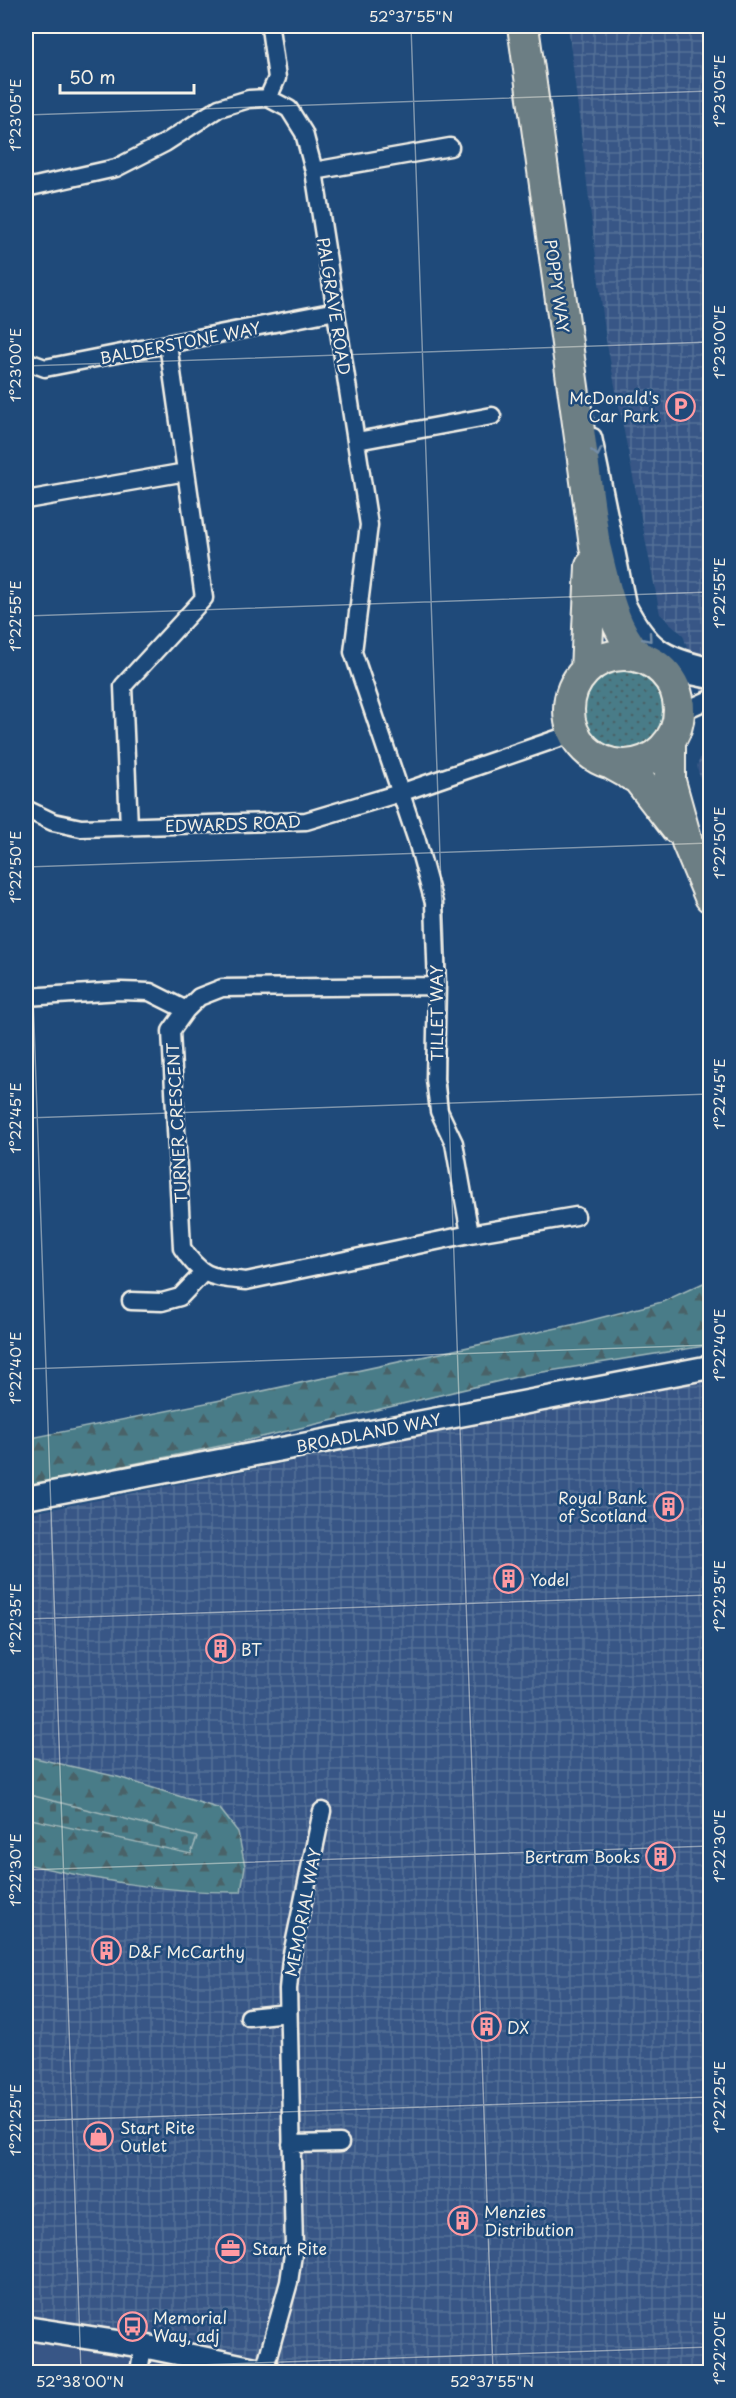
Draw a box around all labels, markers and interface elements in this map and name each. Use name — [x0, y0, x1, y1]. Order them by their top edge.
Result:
text: 52°37'55"N — [369, 4, 453, 27]
text: 1°23'05"E — [707, 55, 730, 127]
scale bar — [60, 57, 194, 95]
text: 50 m — [69, 63, 116, 90]
text: 1°23'05"E — [3, 79, 26, 151]
street label: PALGRAVE ROAD — [312, 235, 358, 377]
street label: POPPY WAY — [540, 238, 576, 334]
text: 1°23'00"E — [707, 305, 730, 379]
street label: BALDERSTONE WAY — [97, 315, 263, 369]
text: 1°23'00"E — [3, 328, 26, 402]
place label: McDonald's Car Park — [569, 385, 659, 427]
parking icon: McDonald's Car Park — [664, 390, 696, 422]
one-way arrow — [589, 447, 602, 457]
text: 1°22'55"E — [707, 557, 730, 629]
text: 1°22'55"E — [3, 580, 26, 652]
one-way arrow — [641, 631, 652, 642]
text: 1°22'50"E — [707, 807, 730, 879]
street label: EDWARDS ROAD — [165, 809, 301, 837]
text: 1°22'50"E — [3, 831, 26, 903]
street label: TILLET WAY — [424, 965, 448, 1061]
street label: TURNER CRESCENT — [160, 1042, 192, 1204]
text: 1°22'45"E — [707, 1058, 730, 1130]
text: 1°22'45"E — [3, 1082, 26, 1154]
text: 1°22'40"E — [707, 1309, 730, 1381]
text: 1°22'40"E — [3, 1332, 26, 1404]
street label: BROADLAND WAY — [293, 1406, 443, 1458]
place label: Royal Bank of Scotland — [558, 1485, 647, 1527]
building icon: Royal Bank of Scotland — [652, 1490, 684, 1522]
text: 1°22'35"E — [707, 1560, 730, 1632]
building icon: Yodel — [493, 1563, 525, 1595]
place label: Yodel — [530, 1567, 569, 1591]
text: 1°22'35"E — [3, 1583, 26, 1655]
building icon: BT — [204, 1633, 236, 1665]
place label: BT — [241, 1637, 262, 1661]
text: 1°22'30"E — [707, 1809, 730, 1883]
text: 1°22'30"E — [3, 1833, 26, 1907]
building icon: Bertram Books — [645, 1840, 677, 1872]
place label: Bertram Books — [524, 1844, 640, 1868]
street label: MEMORIAL WAY — [278, 1845, 326, 1979]
building icon: D&F McCarthy — [91, 1935, 123, 1967]
place label: D&F McCarthy — [128, 1939, 245, 1963]
building icon: DX — [470, 2011, 502, 2043]
place label: DX — [507, 2015, 530, 2039]
text: 1°22'25"E — [707, 2061, 730, 2133]
text: 1°22'25"E — [3, 2084, 26, 2156]
place label: Start Rite Outlet — [120, 2115, 195, 2157]
shop icon: Start Rite Outlet — [83, 2120, 115, 2152]
place label: Menzies Distribution — [484, 2199, 574, 2241]
building icon: Menzies Distribution — [447, 2204, 479, 2236]
office icon: Start Rite — [215, 2232, 247, 2264]
place label: Start Rite — [252, 2236, 327, 2260]
place label: Memorial Way, adj — [153, 2305, 227, 2347]
bus stop icon: Memorial Way, adj — [116, 2310, 148, 2342]
text: 1°22'20"E — [707, 2311, 730, 2385]
text: 52°38'00"N — [36, 2369, 124, 2392]
text: 52°37'55"N — [450, 2369, 534, 2392]

